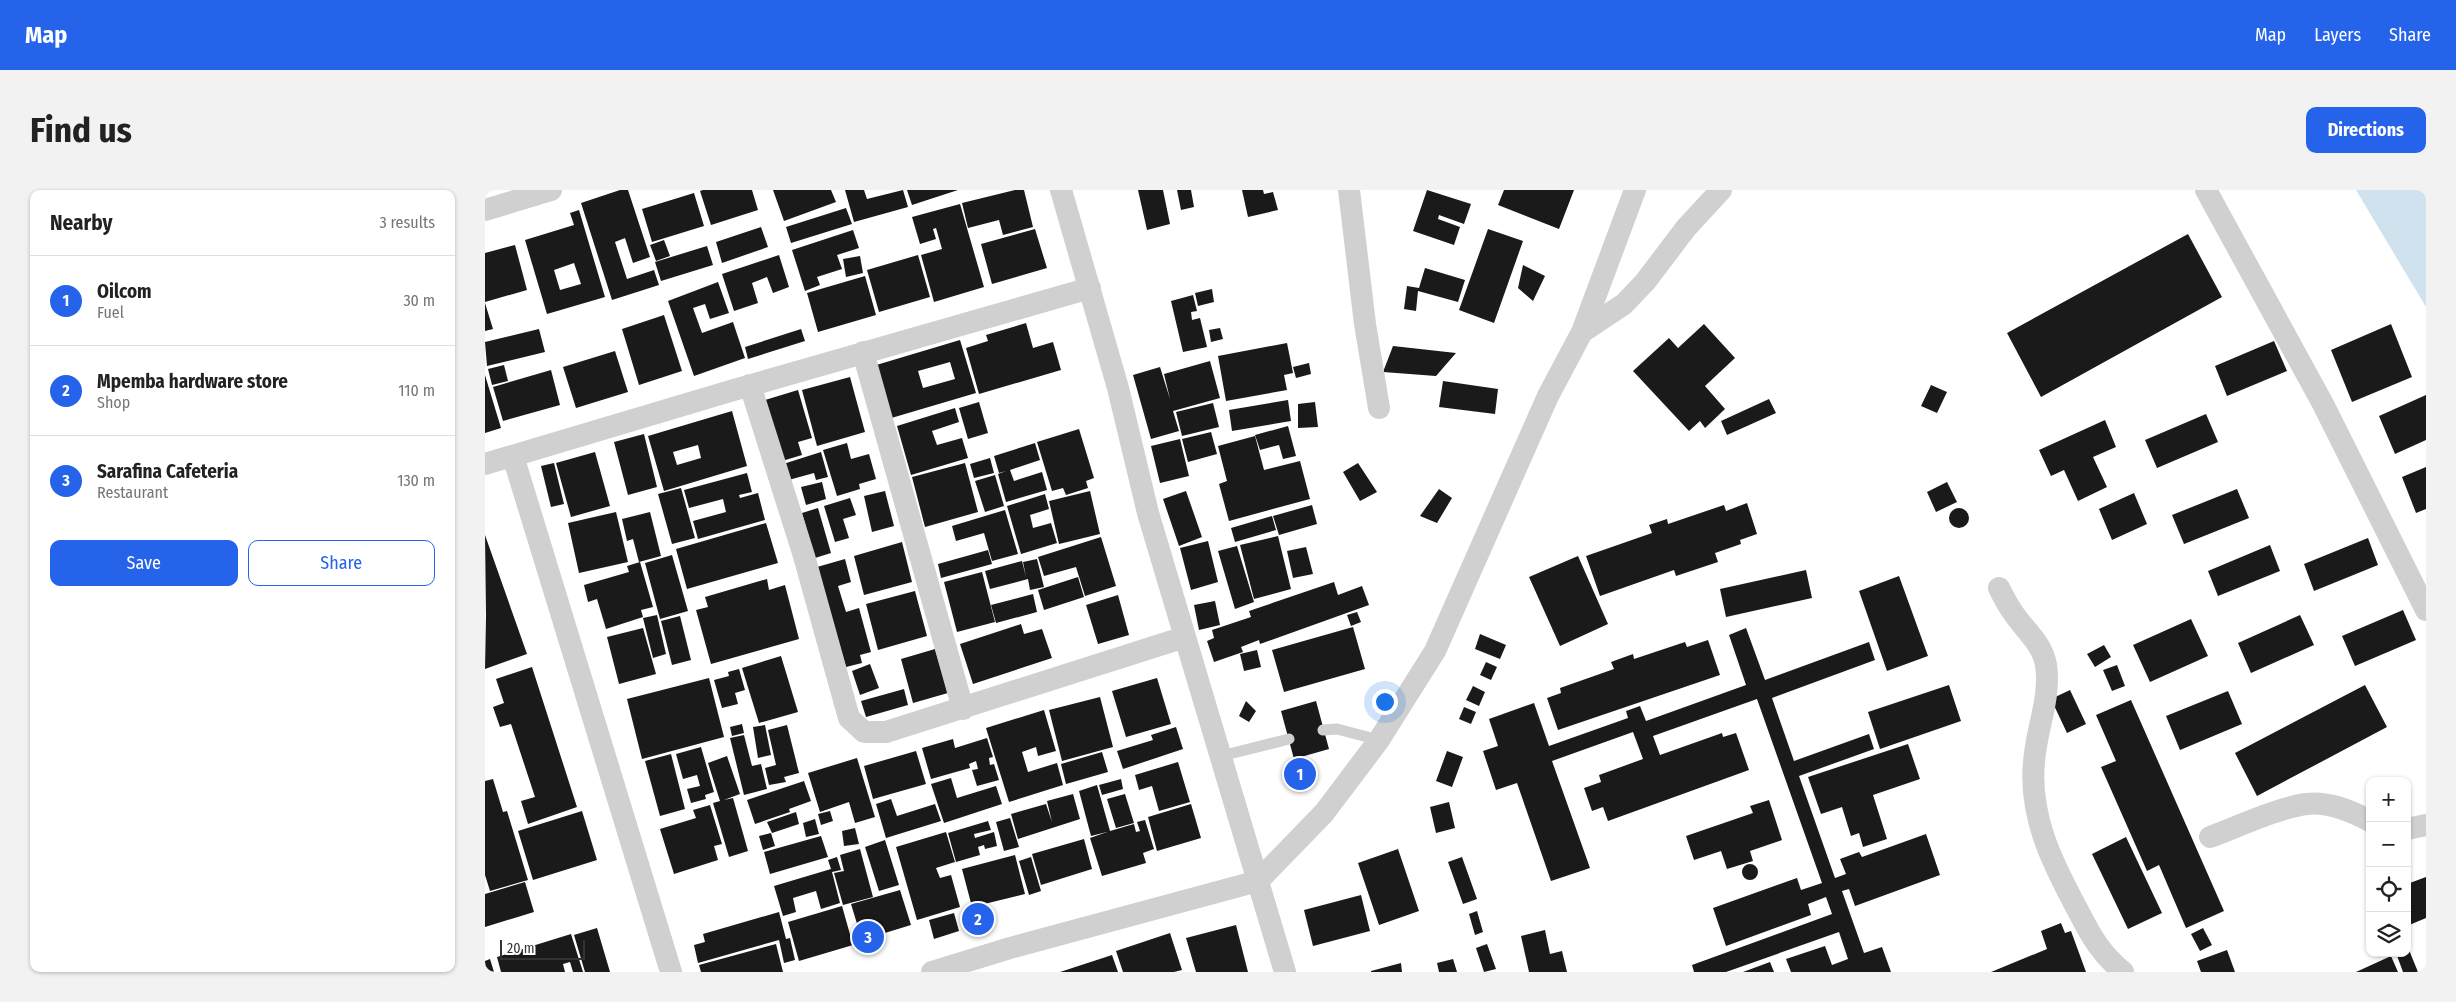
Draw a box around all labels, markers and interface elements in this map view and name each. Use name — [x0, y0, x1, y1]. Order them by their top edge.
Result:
text: Map — [25, 21, 67, 49]
text: Map — [2255, 24, 2286, 46]
text: Layers — [2314, 24, 2361, 46]
text: Share — [2389, 24, 2431, 46]
button: Directions — [2306, 107, 2426, 153]
text: Find us — [30, 109, 132, 151]
text: Nearby — [50, 210, 112, 236]
text: 3 results — [379, 213, 435, 232]
text: Oilcom — [97, 280, 152, 303]
text: 1 — [63, 291, 69, 310]
text: 30 m — [403, 291, 435, 310]
text: Fuel — [97, 303, 124, 322]
text: Mpemba hardware store — [97, 370, 288, 393]
text: 2 — [62, 381, 70, 400]
text: 110 m — [398, 381, 435, 400]
text: Shop — [97, 393, 130, 412]
text: Sarafina Cafeteria — [97, 460, 238, 483]
text: 3 — [62, 471, 70, 490]
text: 130 m — [397, 471, 435, 490]
text: Restaurant — [97, 483, 168, 502]
button: Save — [50, 540, 238, 586]
button: Share — [248, 540, 435, 586]
your location — [1372, 689, 1398, 715]
pin: 1 — [1284, 755, 1316, 793]
map controls — [2366, 777, 2411, 957]
button: + — [2366, 777, 2411, 822]
button: − — [2366, 822, 2411, 867]
button: locate — [2366, 867, 2411, 912]
pin: 2 — [962, 900, 994, 938]
button: layers — [2366, 912, 2411, 957]
pin: 3 — [852, 918, 884, 956]
scale bar — [500, 937, 585, 960]
text: 20 m — [507, 940, 535, 957]

